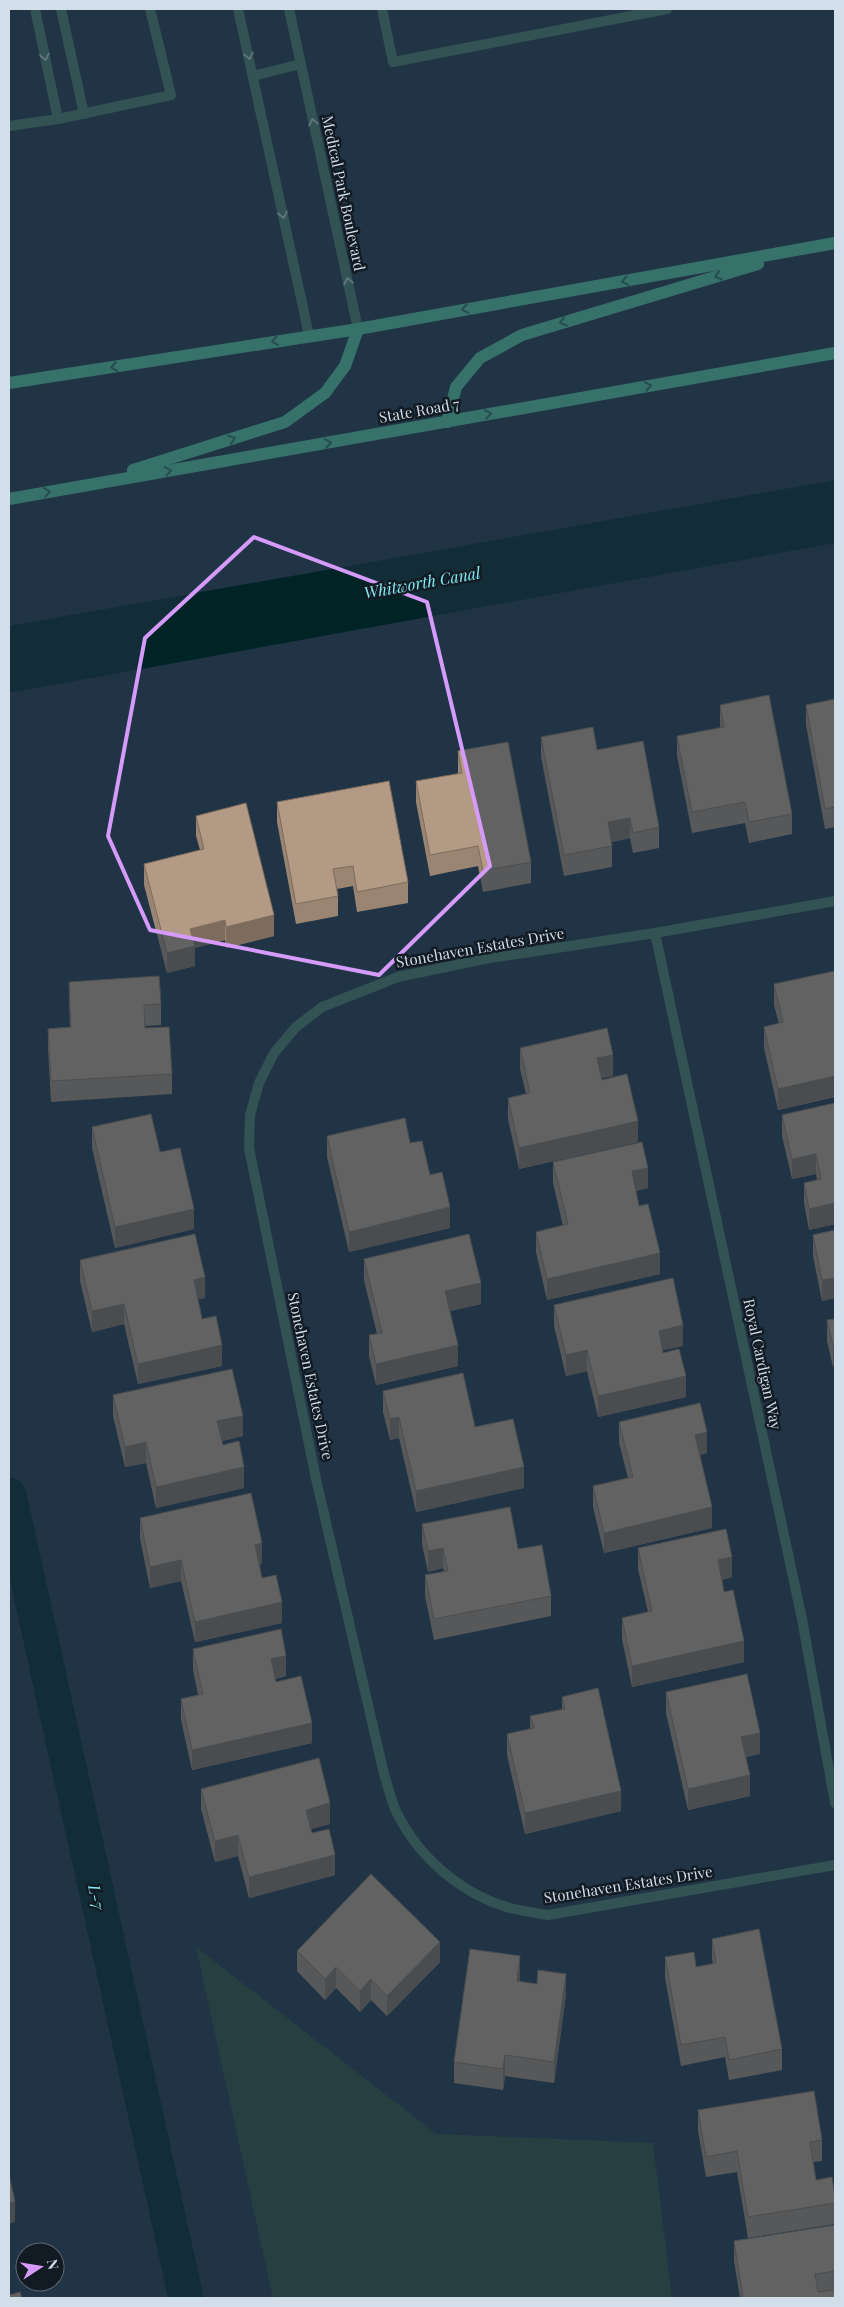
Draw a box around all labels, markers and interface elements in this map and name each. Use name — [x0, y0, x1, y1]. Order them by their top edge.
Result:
one-way arrow — [39, 52, 50, 61]
one-way arrow — [243, 52, 253, 61]
street label: Medical Park Boulevard — [318, 113, 370, 273]
one-way arrow — [309, 118, 319, 127]
one-way arrow — [277, 211, 288, 220]
one-way arrow — [715, 270, 723, 280]
one-way arrow — [621, 275, 630, 285]
one-way arrow — [343, 277, 353, 286]
one-way arrow — [461, 304, 470, 314]
one-way arrow — [559, 317, 567, 327]
one-way arrow — [271, 335, 279, 346]
one-way arrow — [110, 361, 119, 371]
one-way arrow — [644, 382, 652, 392]
street label: State Road 7 — [377, 393, 461, 427]
one-way arrow — [484, 410, 492, 420]
one-way arrow — [227, 434, 236, 444]
one-way arrow — [324, 438, 332, 448]
one-way arrow — [164, 466, 172, 476]
one-way arrow — [43, 488, 51, 498]
water label: Whitworth Canal — [362, 561, 482, 603]
street label: Stonehaven Estates Drive — [394, 922, 566, 972]
street label: Stonehaven Estates Drive — [283, 1291, 339, 1461]
street label: Royal Cardigan Way — [739, 1297, 787, 1432]
street label: Stonehaven Estates Drive — [542, 1861, 714, 1907]
water label: L-7 — [84, 1881, 110, 1913]
north arrow — [15, 2242, 65, 2292]
text: N — [43, 2257, 64, 2271]

